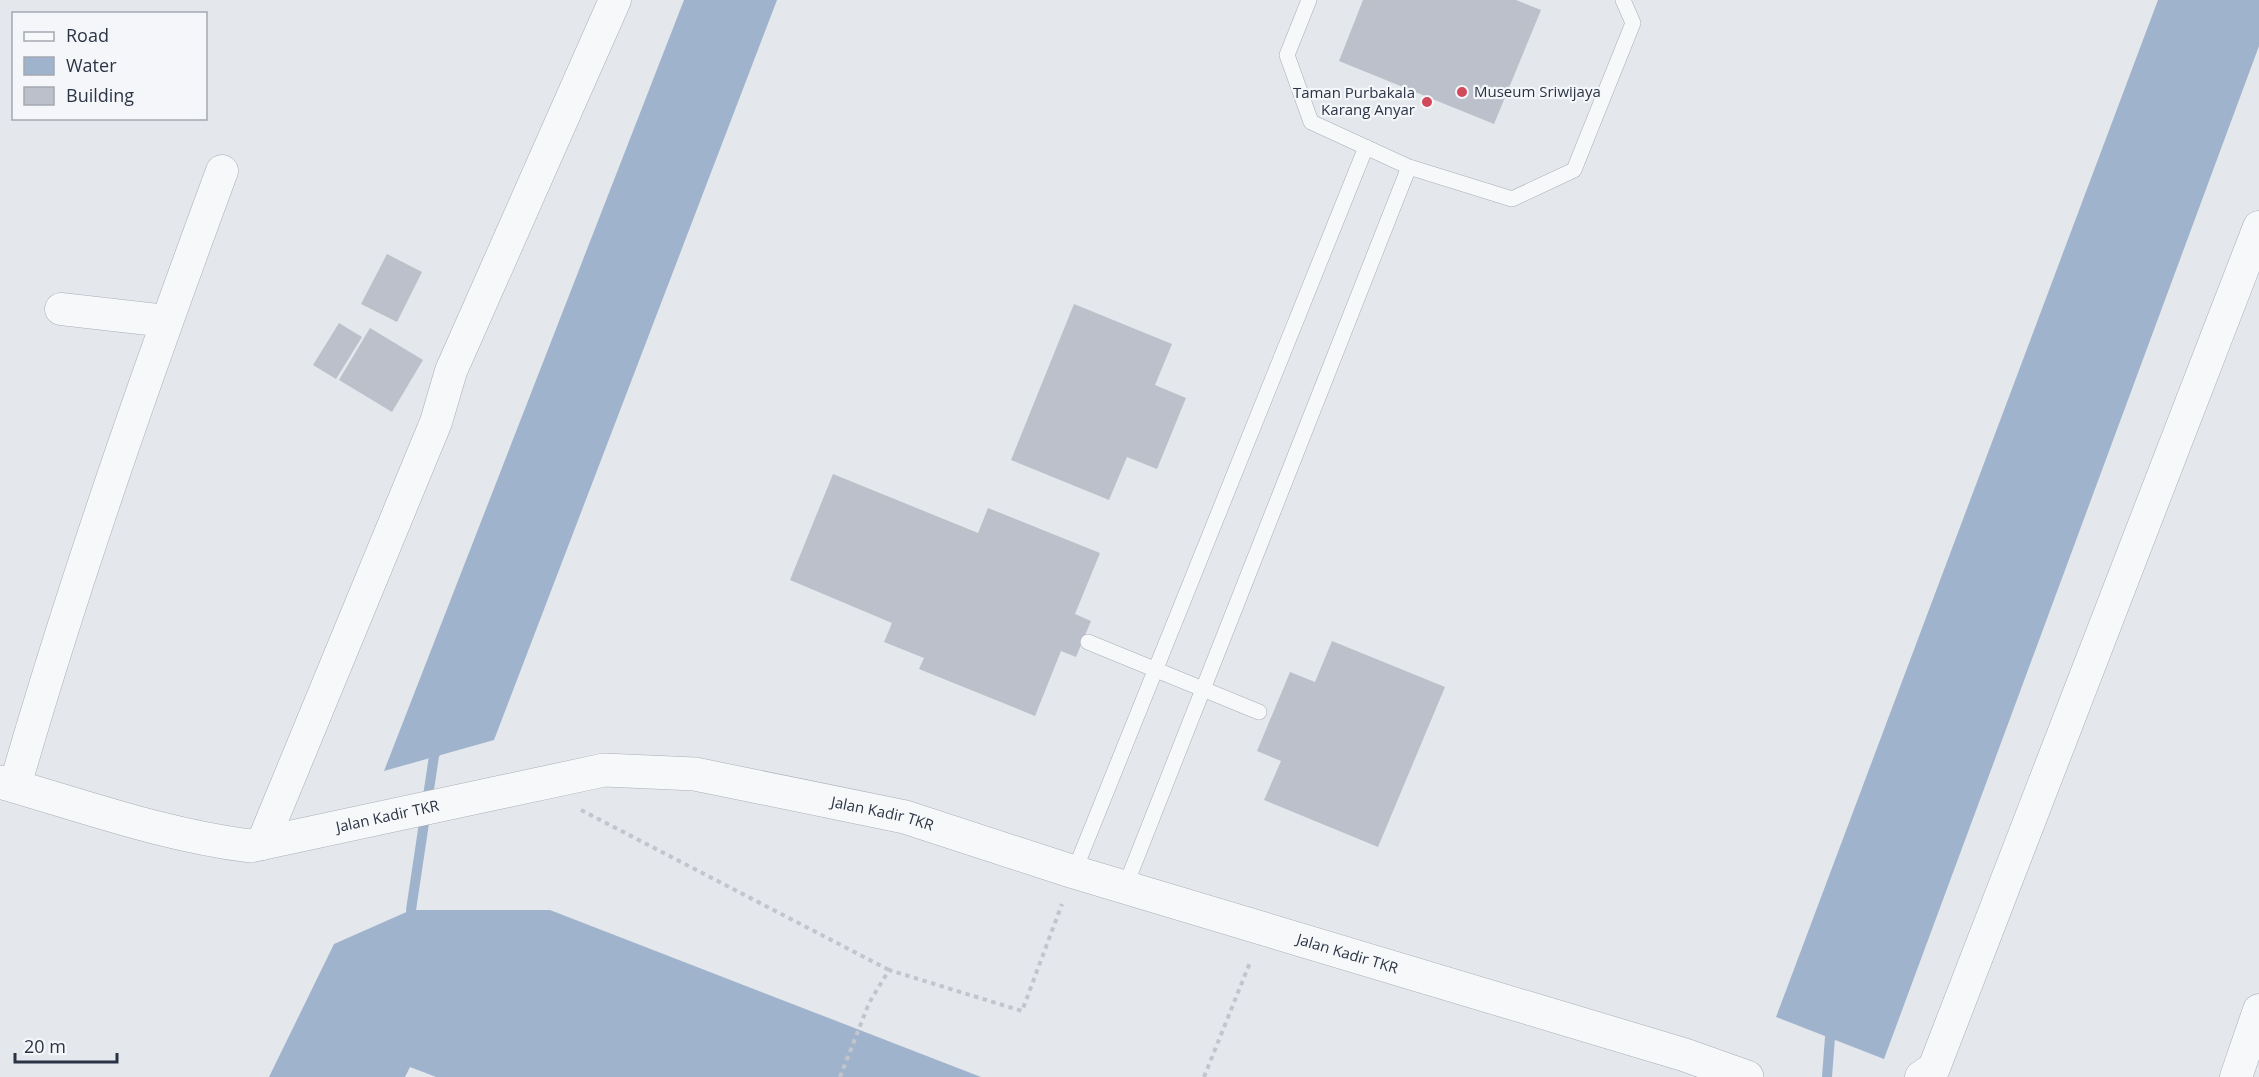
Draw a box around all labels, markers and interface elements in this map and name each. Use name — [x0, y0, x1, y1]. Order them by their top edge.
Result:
legend — [12, 12, 207, 120]
text: Road — [66, 23, 109, 47]
text: Water — [66, 53, 117, 77]
place label: Museum Sriwijaya — [1474, 81, 1601, 101]
place label: Taman Purbakala Karang Anyar — [1293, 82, 1415, 119]
text: Building — [66, 83, 134, 107]
marker: Museum Sriwijaya — [1455, 85, 1469, 99]
marker: Taman Purbakala Karang Anyar — [1420, 95, 1434, 109]
street label: Jalan Kadir TKR — [827, 791, 937, 835]
street label: Jalan Kadir TKR — [332, 795, 441, 837]
street label: Jalan Kadir TKR — [1293, 928, 1402, 978]
scale bar — [15, 1026, 117, 1064]
text: 20 m — [24, 1034, 66, 1058]

